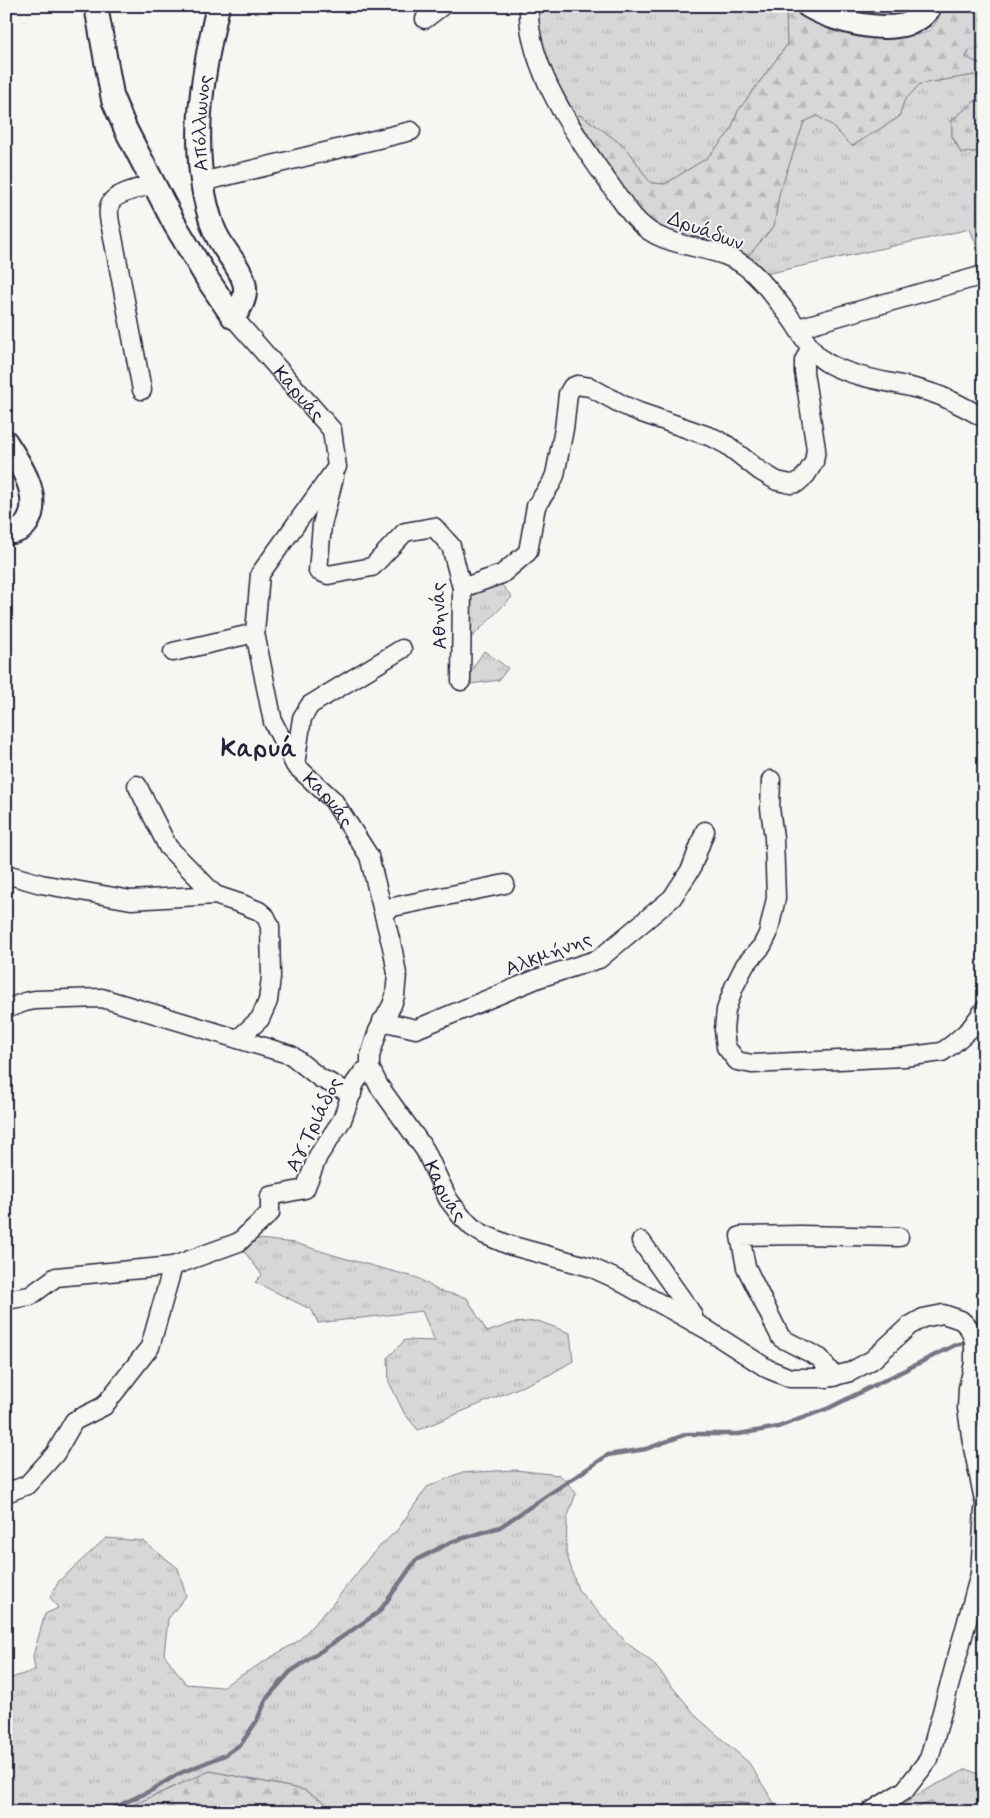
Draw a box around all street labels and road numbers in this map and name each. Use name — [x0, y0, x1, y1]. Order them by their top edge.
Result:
street label: Απόλλωνος — [187, 73, 219, 173]
street label: Δρυάδων — [664, 205, 748, 258]
street label: Καρυάς — [266, 360, 331, 428]
street label: Αθηνάς — [425, 581, 454, 650]
street label: Καρυάς — [296, 766, 359, 833]
street label: Αλκμήνης — [501, 925, 596, 983]
street label: Αγ.Τριάδος — [280, 1072, 349, 1177]
street label: Καρυάς — [417, 1156, 472, 1228]

